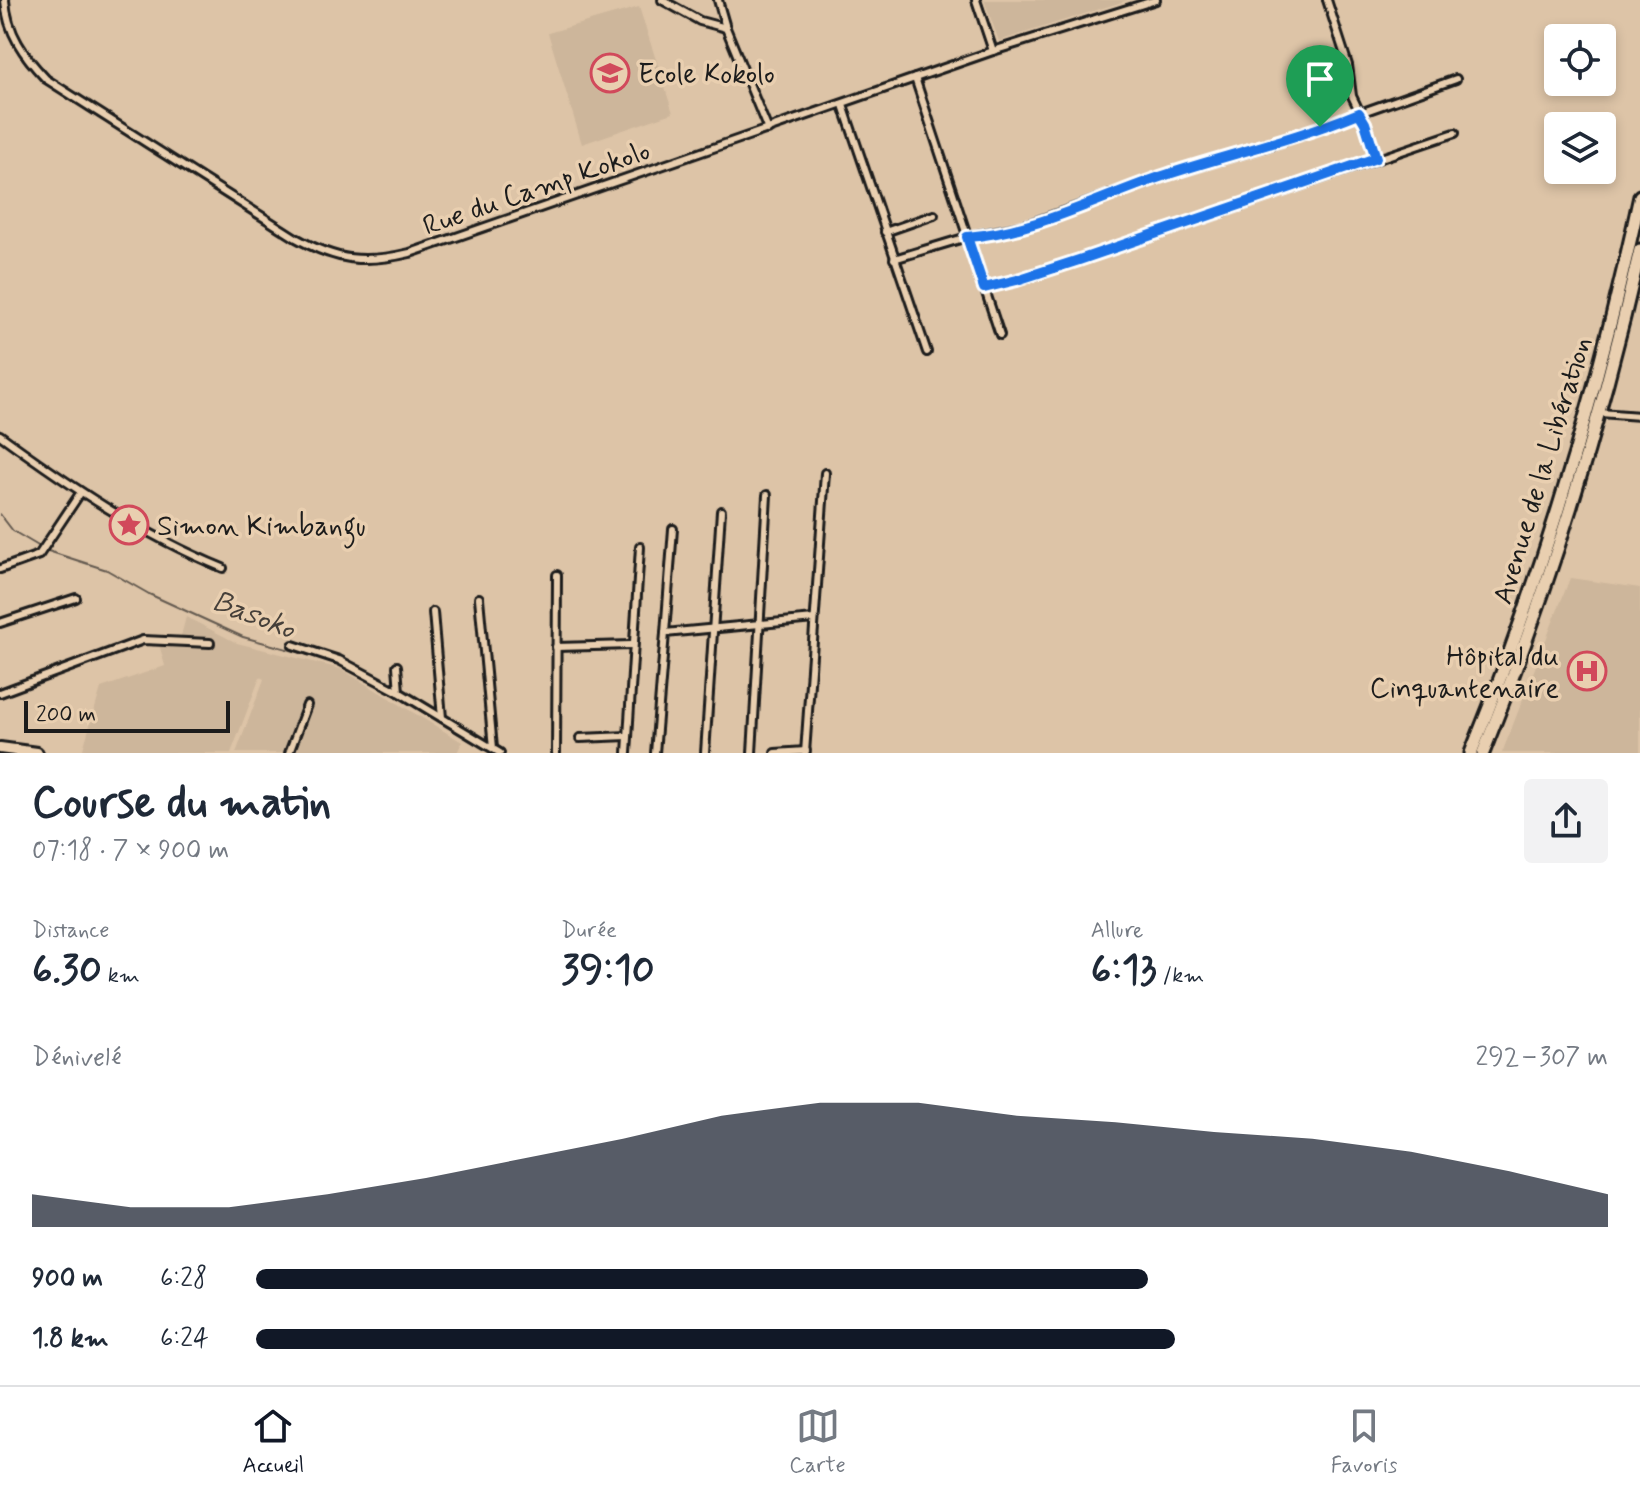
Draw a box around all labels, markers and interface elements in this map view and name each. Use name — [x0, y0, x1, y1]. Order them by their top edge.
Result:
map controls — [1544, 24, 1616, 184]
button: locate — [1544, 24, 1616, 96]
pin — [1286, 45, 1354, 127]
school or university icon: Ecole Kokolo — [589, 52, 631, 94]
place label: Ecole Kokolo — [638, 57, 775, 94]
icon: arrive — [1298, 57, 1342, 101]
button: layers — [1544, 112, 1616, 184]
street label: Rue du Camp Kokolo — [418, 133, 655, 246]
street label: Avenue de la Libération — [1485, 332, 1602, 609]
place icon: Simon Kimbangu — [108, 504, 150, 546]
place label: Simon Kimbangu — [157, 509, 366, 549]
water label: Basoko — [206, 582, 302, 649]
place label: Hôpital du Cinquantenaire — [1370, 639, 1559, 708]
hospital icon: Hôpital du Cinquantenaire — [1566, 650, 1608, 692]
scale bar — [24, 697, 230, 733]
text: 200 m — [36, 701, 96, 729]
text: Course du matin — [32, 775, 331, 833]
button: share — [1524, 779, 1608, 863]
text: 07:18 · 7 × 900 m — [32, 834, 229, 868]
text: Distance — [32, 917, 109, 945]
text: Durée — [561, 917, 617, 945]
text: Allure — [1091, 917, 1143, 945]
text: 6.30 — [32, 945, 102, 997]
text: 39:10 — [561, 945, 655, 997]
text: 6:13 — [1091, 945, 1157, 997]
text: km — [102, 962, 140, 990]
text: /km — [1157, 962, 1204, 990]
text: Dénivelé — [32, 1041, 122, 1075]
text: 292–307 m — [1475, 1041, 1608, 1075]
text: 900 m — [32, 1262, 103, 1296]
text: 6:28 — [160, 1262, 207, 1296]
text: 1.8 km — [32, 1322, 109, 1356]
text: 6:24 — [160, 1322, 209, 1356]
tab: Accueil — [243, 1404, 304, 1480]
tab: Carte — [789, 1404, 846, 1480]
tab: Favoris — [1331, 1404, 1397, 1480]

